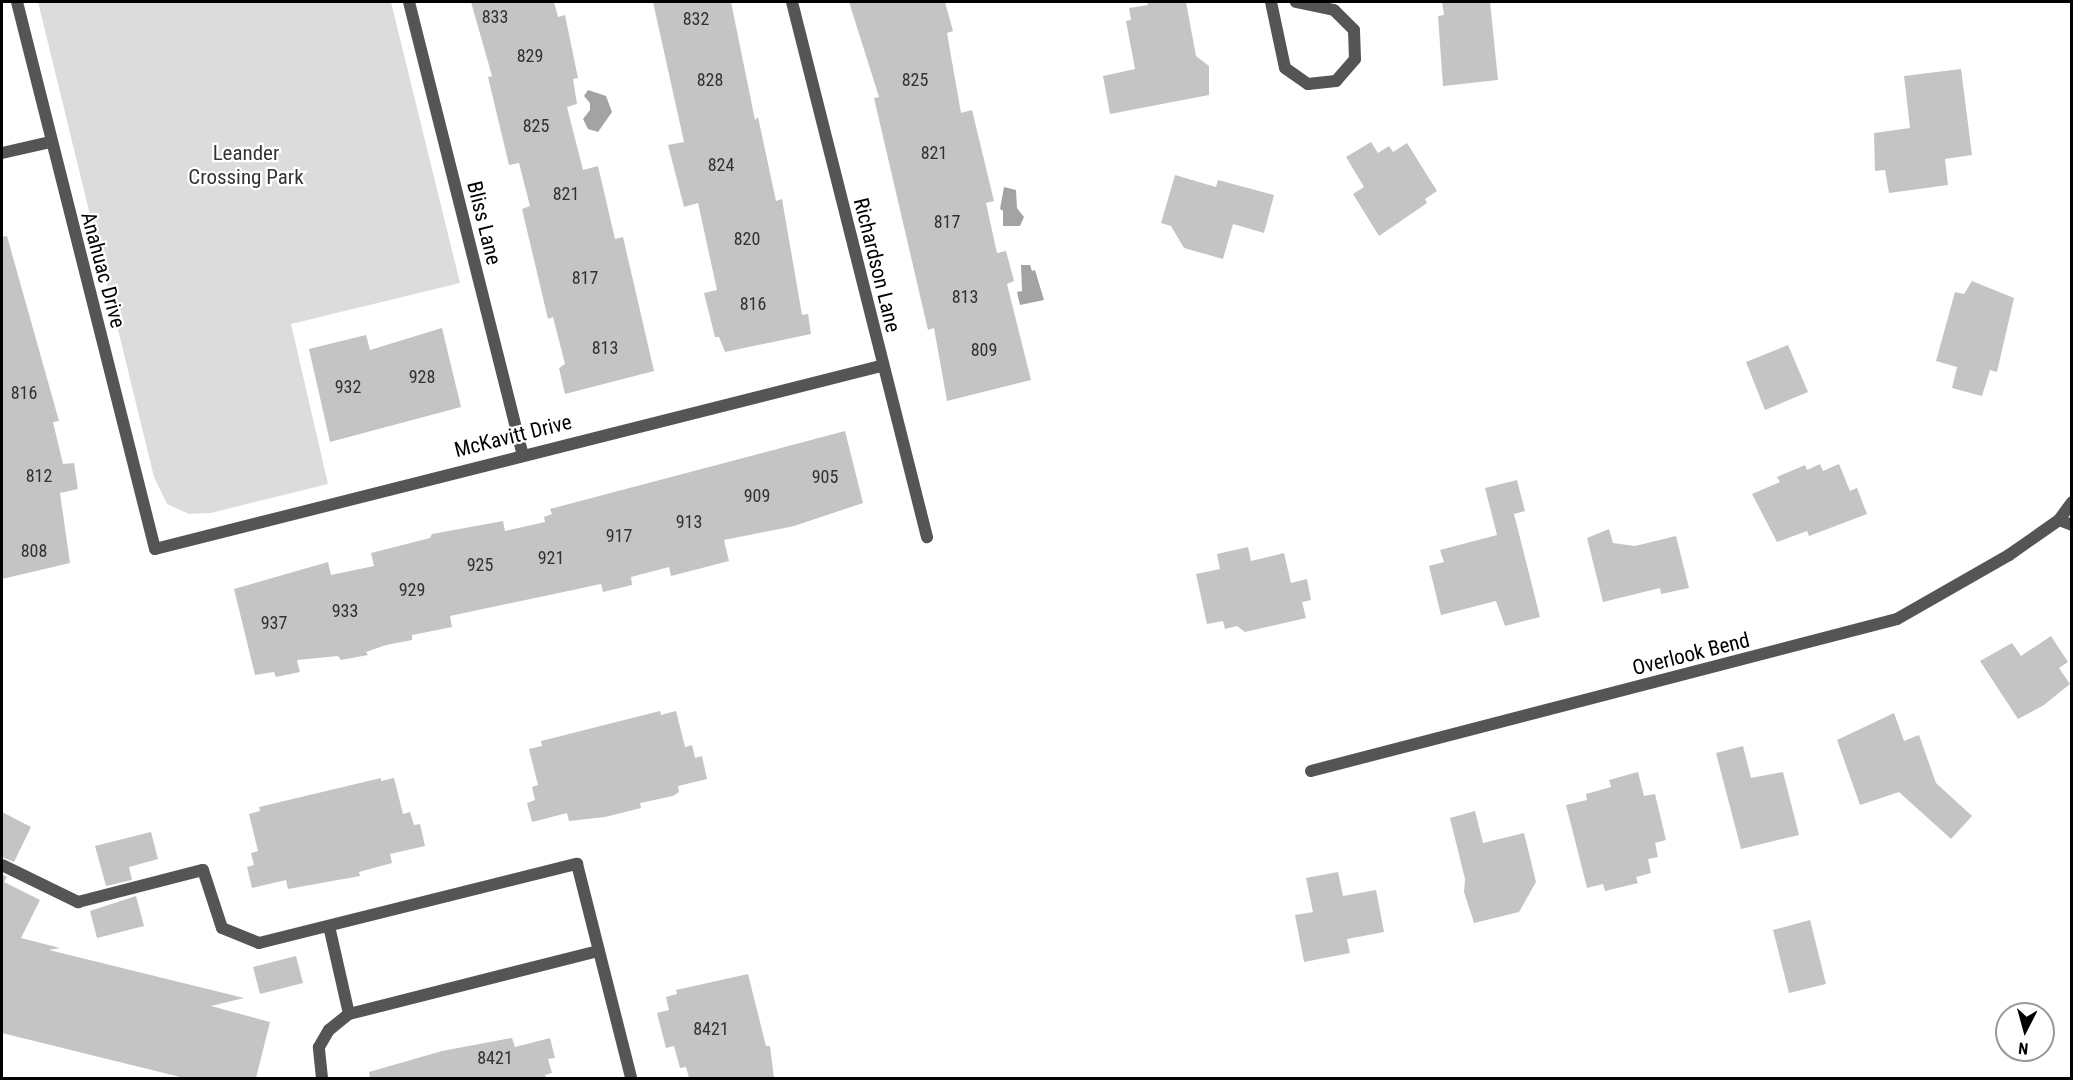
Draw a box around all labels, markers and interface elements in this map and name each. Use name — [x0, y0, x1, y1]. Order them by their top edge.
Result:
house number: 833 — [482, 6, 508, 28]
house number: 832 — [683, 8, 709, 30]
house number: 829 — [517, 45, 543, 67]
house number: 828 — [697, 69, 723, 91]
house number: 825 — [902, 69, 928, 91]
house number: 825 — [523, 115, 549, 137]
park label: Leander Crossing Park — [188, 140, 304, 190]
house number: 821 — [921, 142, 947, 164]
house number: 824 — [708, 154, 734, 176]
street label: Bliss Lane — [461, 179, 507, 267]
house number: 821 — [553, 183, 579, 205]
street label: Richardson Lane — [848, 195, 906, 335]
street label: Anahuac Drive — [75, 209, 131, 331]
house number: 817 — [934, 211, 960, 233]
house number: 820 — [734, 228, 760, 250]
house number: 817 — [572, 267, 598, 289]
house number: 813 — [952, 286, 978, 308]
house number: 816 — [740, 293, 766, 315]
house number: 813 — [592, 337, 618, 359]
house number: 809 — [971, 339, 997, 361]
house number: 928 — [409, 366, 435, 388]
house number: 932 — [335, 376, 361, 398]
house number: 816 — [11, 382, 37, 404]
street label: McKavitt Drive — [452, 409, 574, 463]
house number: 812 — [26, 465, 52, 487]
house number: 905 — [812, 466, 838, 488]
house number: 909 — [744, 485, 770, 507]
house number: 913 — [676, 511, 702, 533]
house number: 917 — [606, 525, 632, 547]
house number: 808 — [21, 540, 47, 562]
house number: 921 — [538, 547, 564, 569]
house number: 925 — [467, 554, 493, 576]
house number: 929 — [399, 579, 425, 601]
house number: 933 — [332, 600, 358, 622]
house number: 937 — [261, 612, 287, 634]
street label: Overlook Bend — [1630, 627, 1752, 681]
north arrow — [1995, 1002, 2055, 1062]
house number: 8421 — [693, 1018, 729, 1040]
text: N — [2017, 1038, 2029, 1058]
house number: 8421 — [477, 1047, 513, 1069]

